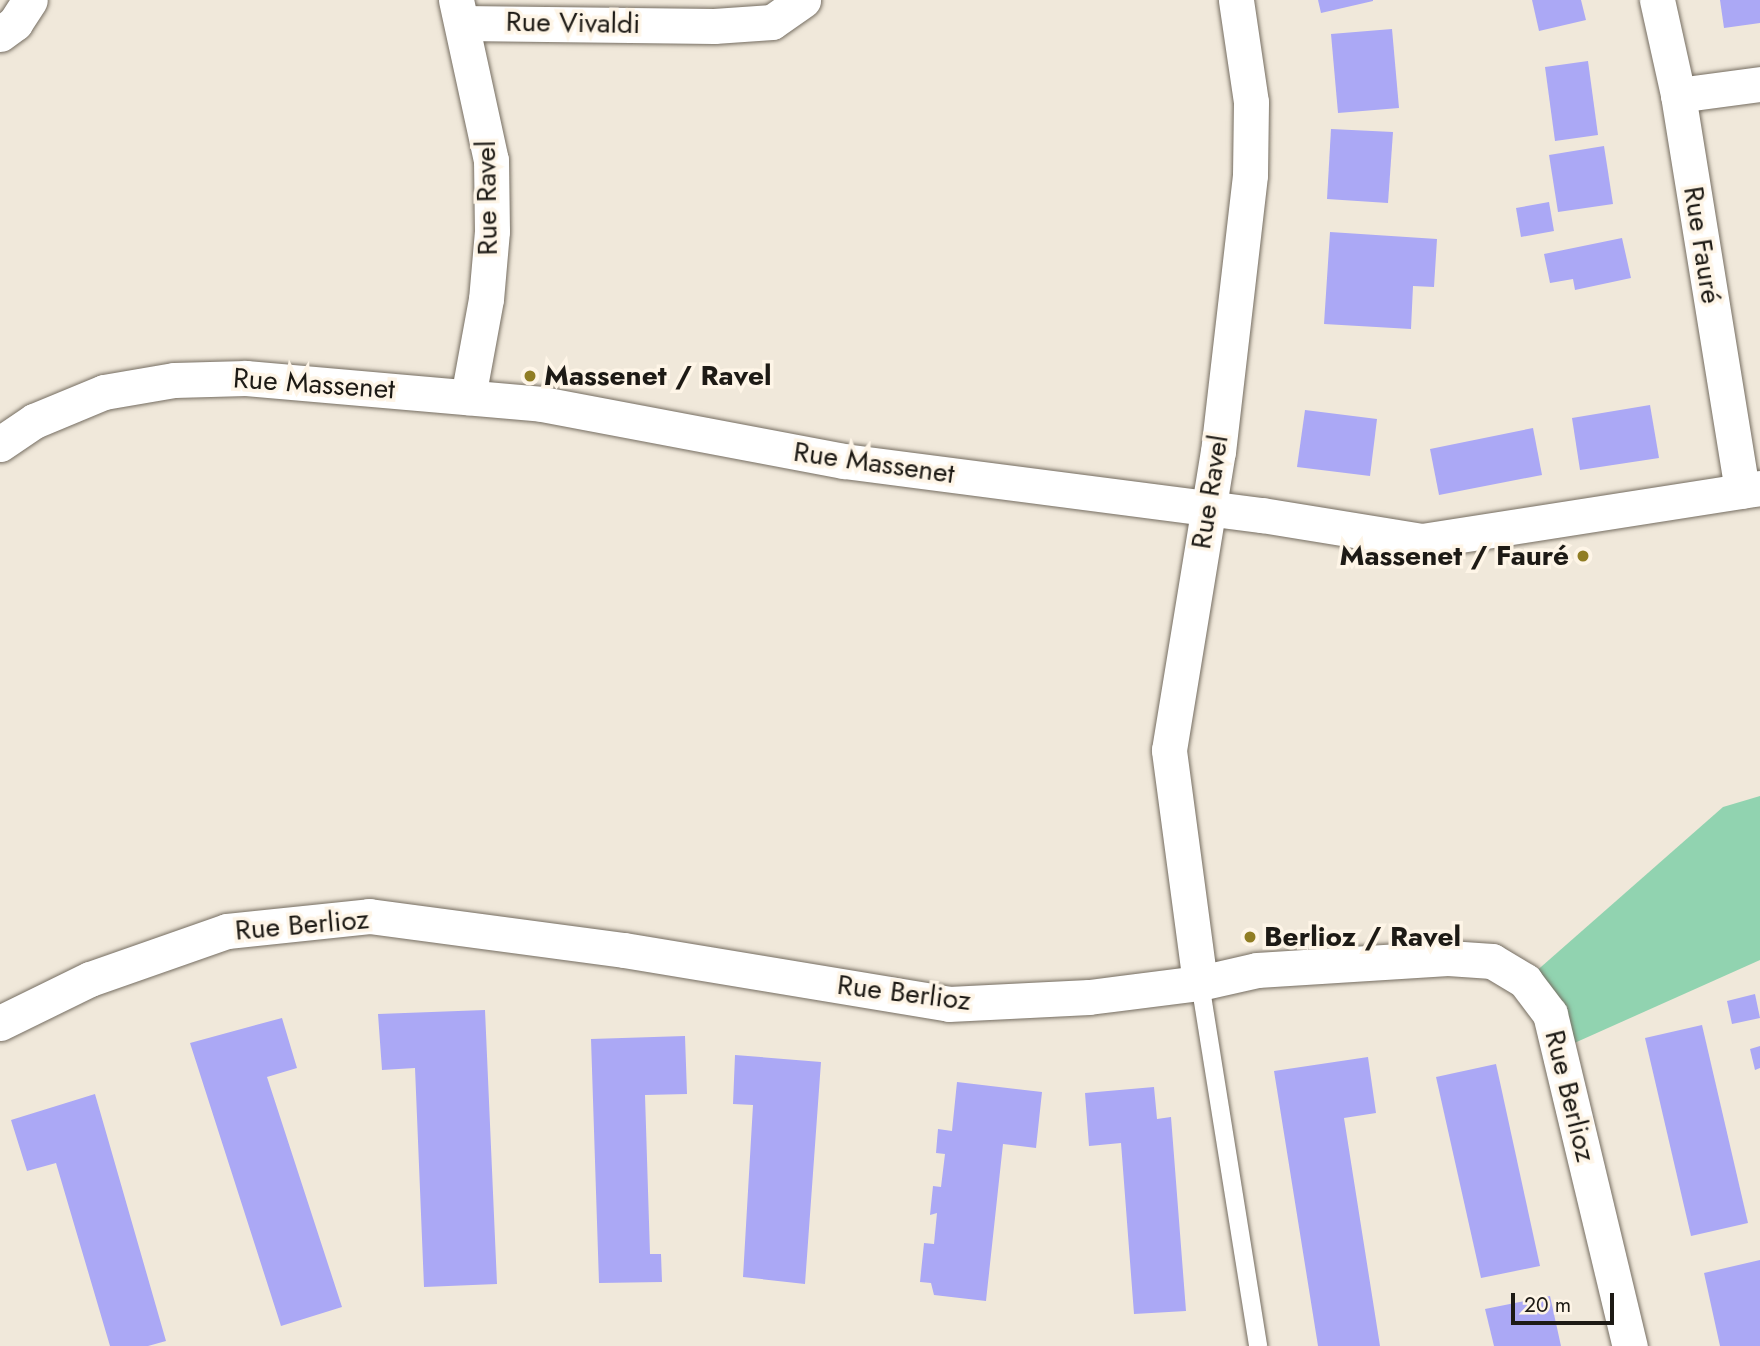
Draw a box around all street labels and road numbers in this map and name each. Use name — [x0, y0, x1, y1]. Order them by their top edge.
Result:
street label: Rue Vivaldi — [506, 5, 640, 41]
street label: Rue Ravel — [469, 140, 505, 256]
street label: Rue Fauré — [1676, 184, 1728, 306]
street label: Rue Massenet — [232, 362, 396, 406]
street label: Rue Ravel — [1184, 433, 1236, 551]
street label: Rue Massenet — [791, 435, 957, 491]
street label: Rue Berlioz — [234, 902, 370, 948]
street label: Rue Berlioz — [835, 968, 973, 1018]
street label: Rue Berlioz — [1537, 1027, 1603, 1165]

